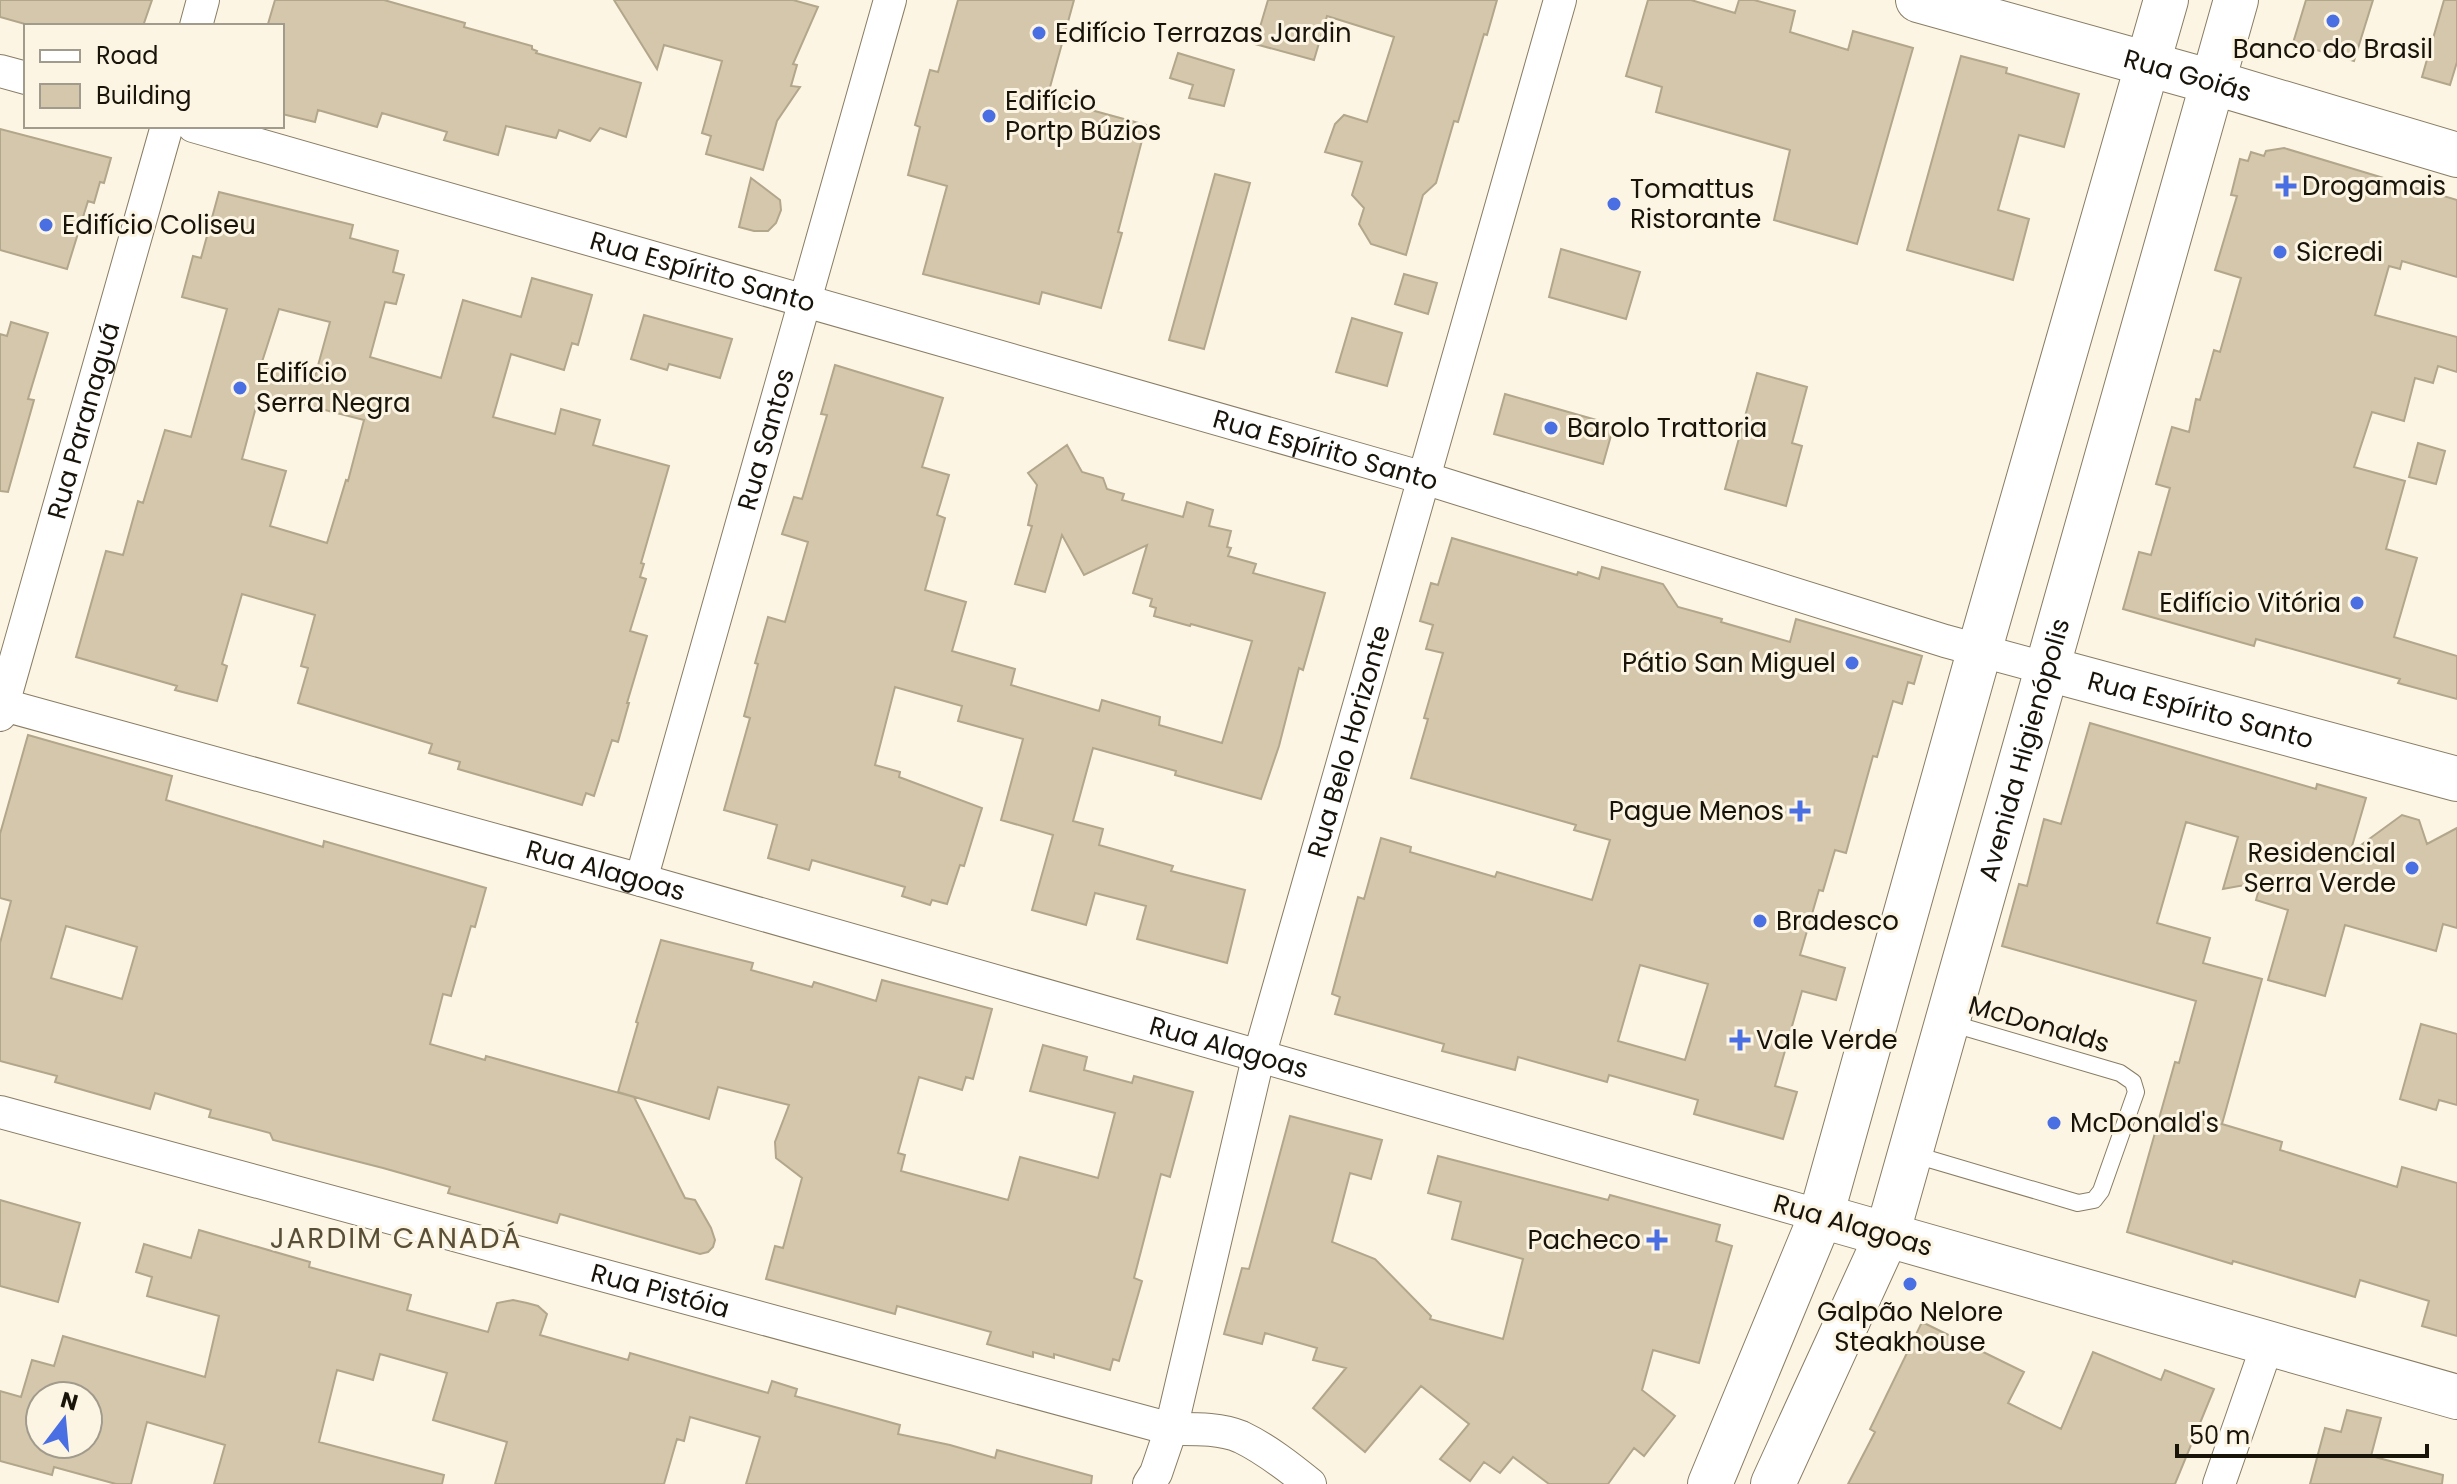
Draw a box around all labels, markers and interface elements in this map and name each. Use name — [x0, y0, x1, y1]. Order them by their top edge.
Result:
marker: Banco do Brasil — [2324, 12, 2342, 30]
place label: Edifício Terrazas Jardin — [1055, 15, 1352, 51]
legend — [24, 24, 284, 128]
marker: Edifício Terrazas Jardin — [1030, 24, 1048, 42]
place label: Banco do Brasil — [2233, 31, 2433, 67]
text: Road — [96, 39, 158, 72]
street label: Rua Goiás — [2120, 40, 2256, 111]
text: Building — [96, 79, 192, 112]
place label: Edifício Portp Búzios — [1005, 83, 1161, 149]
marker: Edifício Portp Búzios — [980, 107, 998, 125]
place label: Drogamais — [2302, 168, 2446, 204]
place label: Tomattus Ristorante — [1630, 171, 1761, 237]
marker: Drogamais — [2277, 177, 2295, 195]
marker: Tomattus Ristorante — [1605, 195, 1623, 213]
place label: Edifício Coliseu — [62, 207, 256, 243]
marker: Edifício Coliseu — [37, 216, 55, 234]
street label: Rua Espírito Santo — [586, 222, 819, 321]
place label: Sicredi — [2296, 234, 2383, 270]
marker: Sicredi — [2271, 243, 2289, 261]
street label: Rua Paranaguá — [38, 318, 128, 523]
place label: Edifício Serra Negra — [256, 355, 411, 421]
street label: Rua Santos — [728, 364, 803, 515]
marker: Edifício Serra Negra — [231, 379, 249, 397]
street label: Rua Espírito Santo — [1209, 401, 1443, 499]
place label: Barolo Trattoria — [1567, 410, 1767, 446]
marker: Barolo Trattoria — [1542, 419, 1560, 437]
place label: Edifício Vitória — [2159, 585, 2341, 621]
marker: Edifício Vitória — [2348, 594, 2366, 612]
street label: Avenida Higienópolis — [1970, 614, 2078, 886]
street label: Rua Belo Horizonte — [1299, 621, 1399, 862]
place label: Pátio San Miguel — [1622, 645, 1836, 681]
marker: Pátio San Miguel — [1843, 654, 1861, 672]
street label: Rua Espírito Santo — [2084, 662, 2318, 758]
place label: Pague Menos — [1609, 793, 1784, 829]
marker: Pague Menos — [1791, 802, 1809, 820]
street label: Rua Alagoas — [522, 831, 689, 910]
place label: Residencial Serra Verde — [2244, 835, 2396, 901]
marker: Residencial Serra Verde — [2403, 859, 2421, 877]
place label: Bradesco — [1776, 903, 1899, 939]
marker: Bradesco — [1751, 912, 1769, 930]
street label: McDonalds — [1964, 987, 2114, 1061]
street label: Rua Alagoas — [1145, 1008, 1313, 1087]
place label: Vale Verde — [1756, 1022, 1898, 1058]
marker: Vale Verde — [1731, 1031, 1749, 1049]
place label: McDonald's — [2070, 1105, 2219, 1141]
marker: McDonald's — [2045, 1114, 2063, 1132]
street label: Rua Alagoas — [1769, 1185, 1937, 1265]
district label: JARDIM CANADÁ — [270, 1219, 522, 1258]
place label: Pacheco — [1527, 1222, 1641, 1258]
marker: Pacheco — [1648, 1231, 1666, 1249]
street label: Rua Pistóia — [587, 1255, 734, 1327]
marker: Galpão Nelore Steakhouse — [1901, 1275, 1919, 1293]
place label: Galpão Nelore Steakhouse — [1817, 1294, 2003, 1360]
north arrow — [24, 1380, 104, 1460]
text: N — [57, 1384, 82, 1418]
scale bar — [2177, 1408, 2427, 1458]
text: 50 m — [2189, 1419, 2250, 1452]

